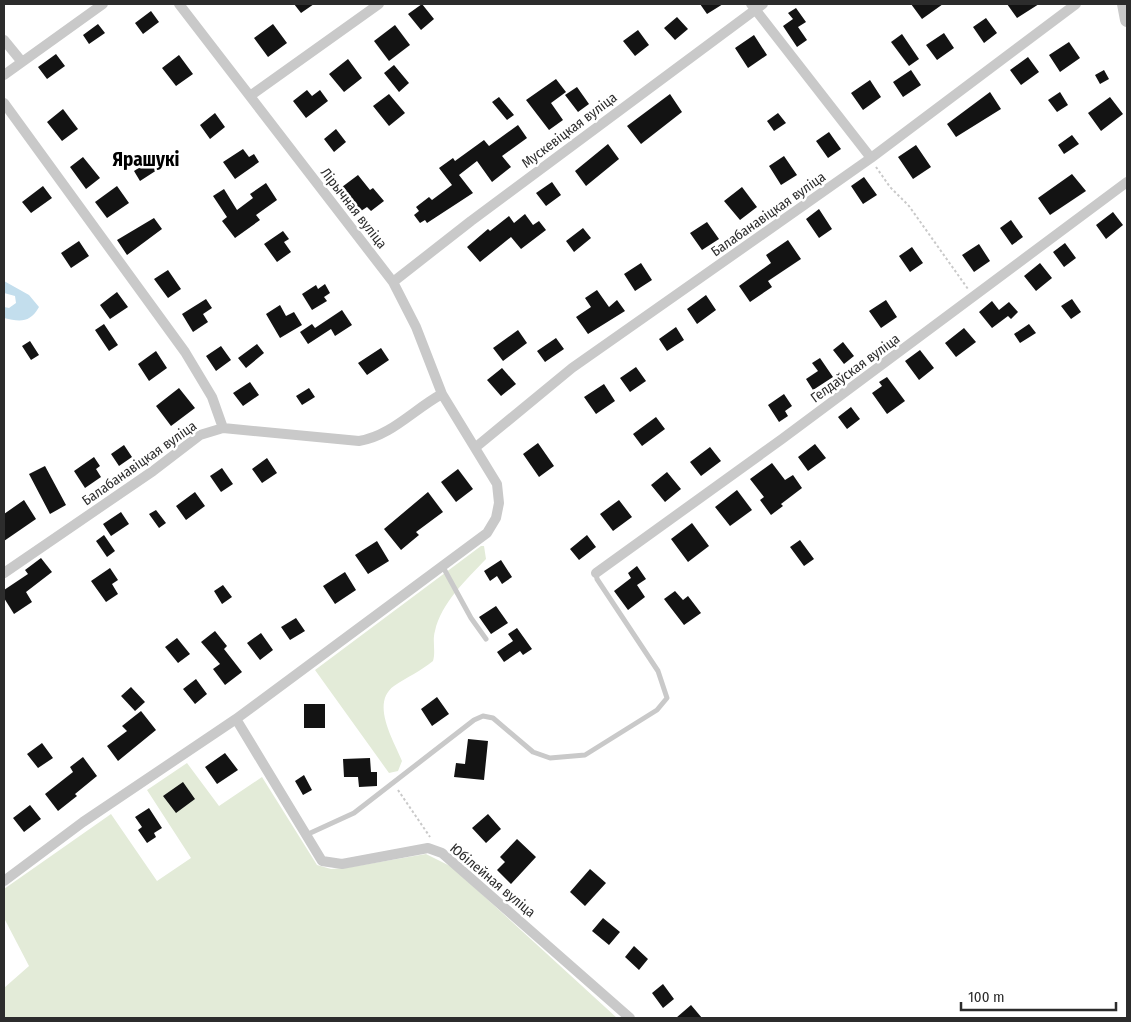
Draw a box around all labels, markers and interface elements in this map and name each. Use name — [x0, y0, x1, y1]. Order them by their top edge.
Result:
street label: Мускевіцкая вуліца — [518, 89, 620, 172]
district label: Ярашукі — [112, 148, 180, 171]
street label: Лірычная вуліца — [317, 164, 391, 252]
street label: Балабанавіцкая вуліца — [708, 168, 829, 260]
street label: Гелдаўская вуліца — [807, 330, 903, 407]
street label: Балабанавіцкая вуліца — [79, 417, 200, 509]
street label: Юбілейная вуліца — [446, 840, 539, 921]
scale bar — [961, 980, 1116, 1012]
text: 100 m — [968, 988, 1005, 1006]

